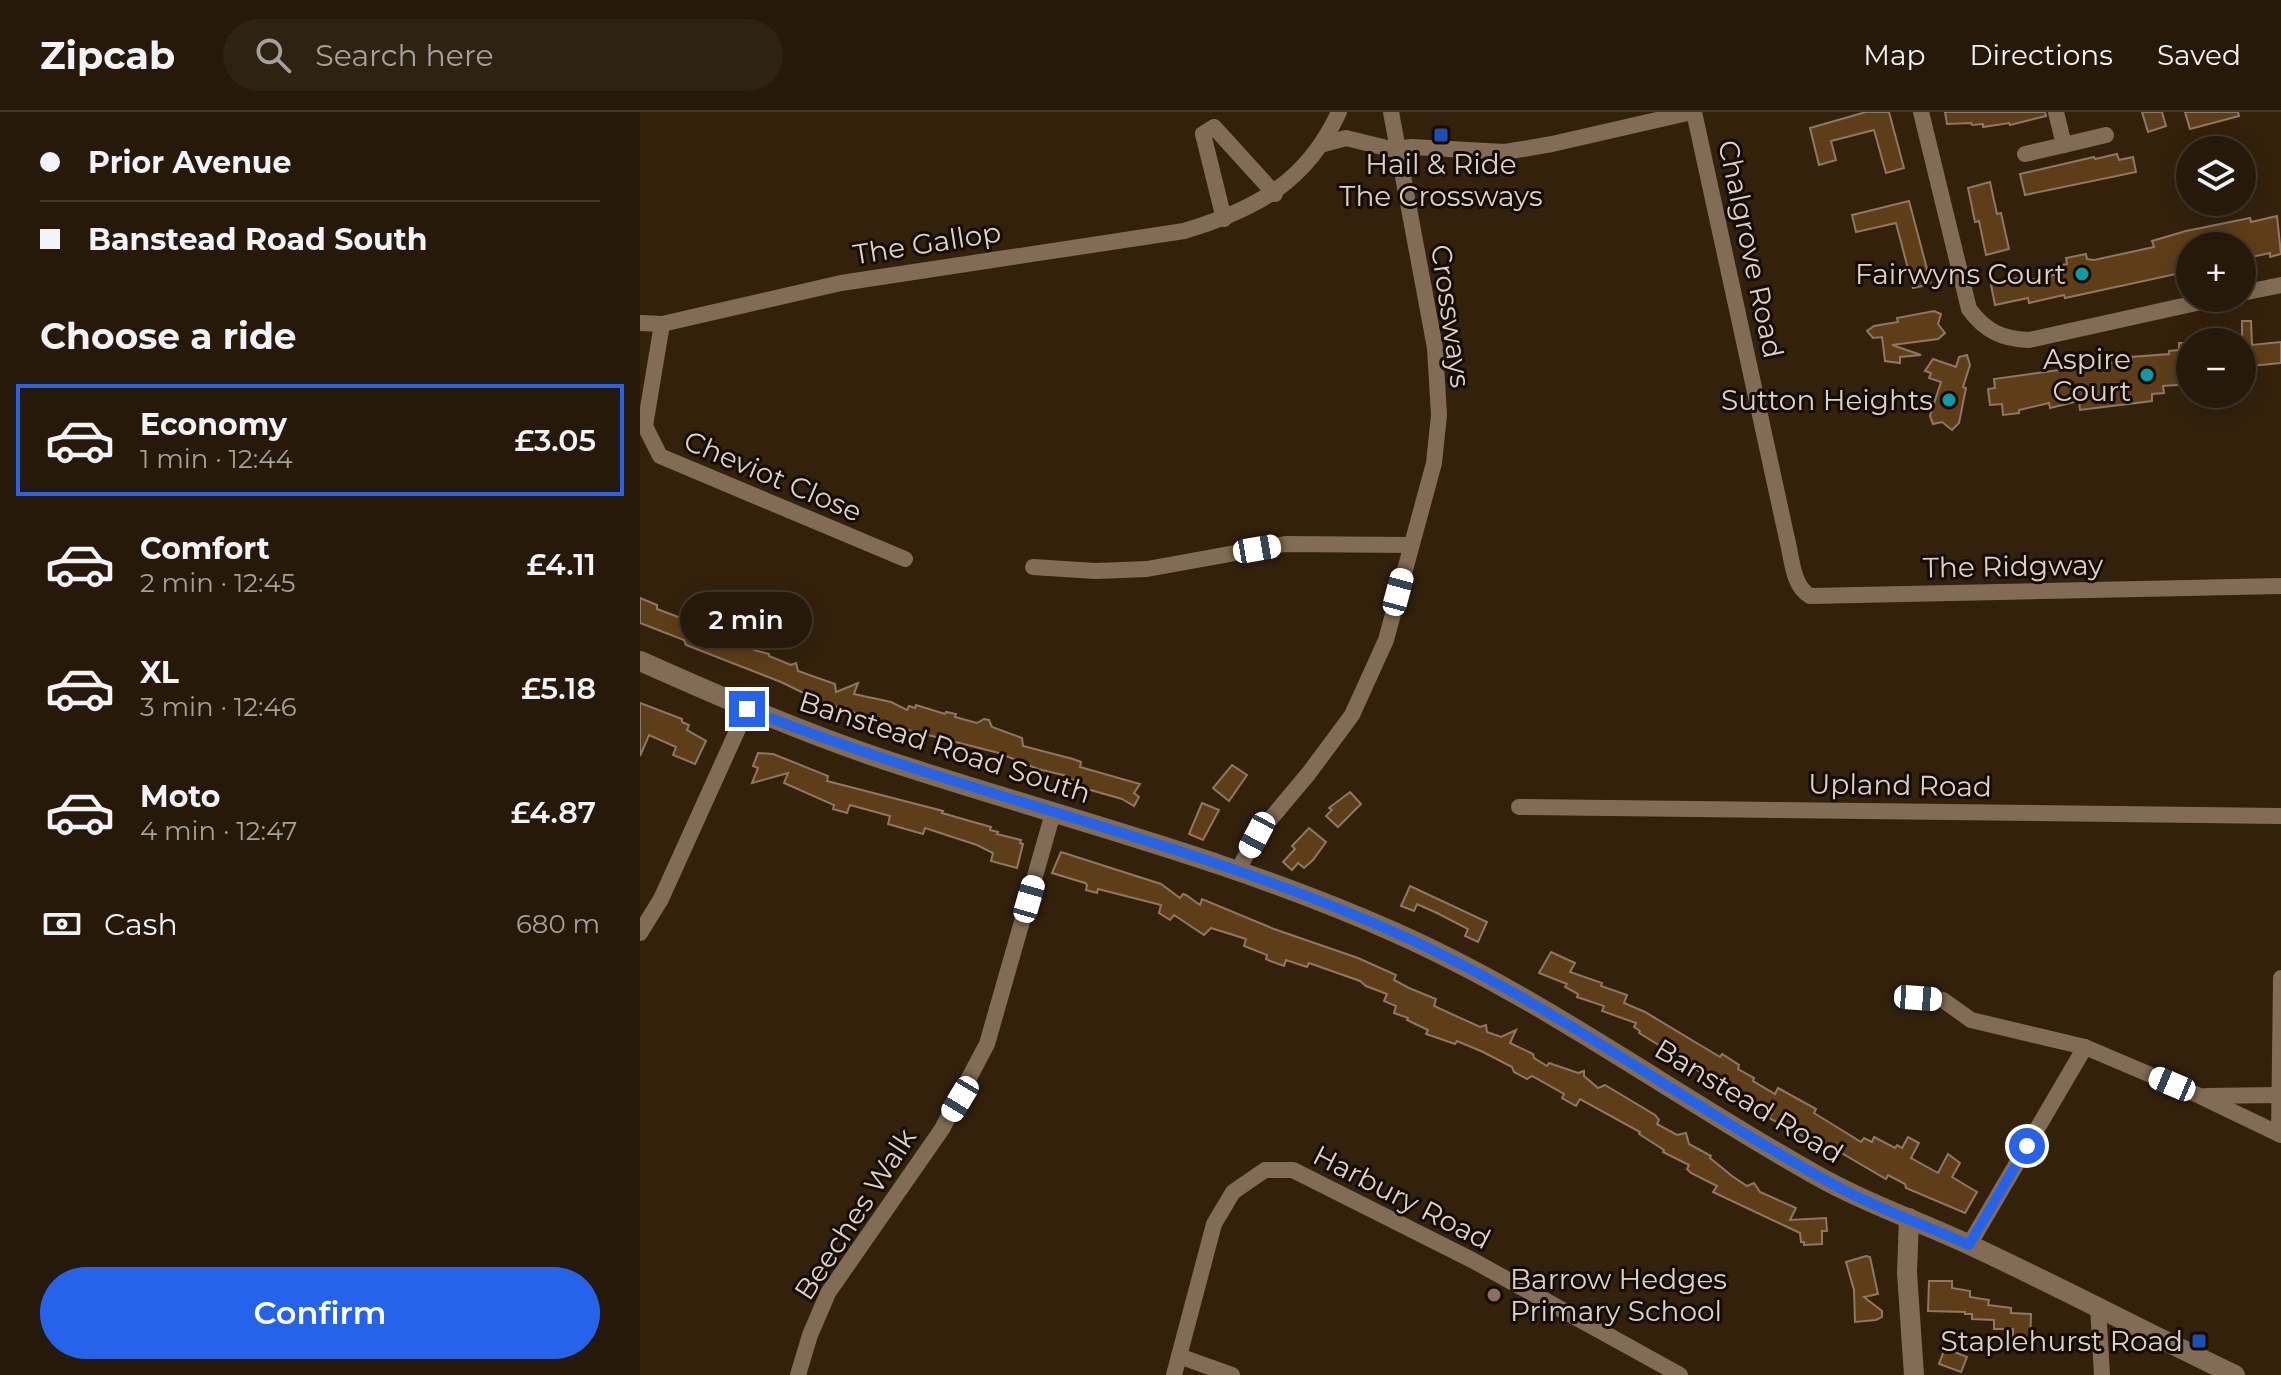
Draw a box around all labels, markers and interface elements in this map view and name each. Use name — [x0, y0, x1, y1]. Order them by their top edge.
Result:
search box — [223, 19, 783, 91]
text: Zipcab — [40, 32, 175, 79]
icon: search — [251, 33, 295, 77]
text: Search here — [315, 37, 494, 74]
text: Map — [1863, 38, 1925, 72]
text: Directions — [1969, 38, 2113, 72]
text: Saved — [2157, 38, 2241, 72]
marker: Hail & Ride The Crossways — [1432, 126, 1450, 144]
map controls — [2176, 136, 2256, 408]
button: layers — [2176, 136, 2256, 216]
street label: Chalgrove Road — [1711, 137, 1791, 361]
text: Prior Avenue — [88, 144, 291, 181]
place label: Hail & Ride The Crossways — [1339, 147, 1543, 213]
street label: The Gallop — [851, 215, 1003, 271]
text: Banstead Road South — [88, 221, 428, 258]
button: + — [2176, 232, 2256, 312]
street label: Crossways — [1424, 242, 1478, 390]
place label: Fairwyns Court — [1855, 257, 2066, 291]
marker: Fairwyns Court — [2073, 265, 2091, 283]
text: Choose a ride — [40, 314, 297, 358]
button: − — [2176, 328, 2256, 408]
place label: Aspire Court — [2043, 342, 2131, 408]
marker: Aspire Court — [2138, 366, 2156, 384]
place label: Sutton Heights — [1721, 383, 1933, 417]
marker: Sutton Heights — [1940, 391, 1958, 409]
icon: car — [44, 404, 116, 476]
text: Economy — [140, 406, 287, 443]
text: £3.05 — [514, 422, 596, 459]
street label: Cheviot Close — [679, 423, 867, 529]
text: 1 min · 12:44 — [140, 443, 293, 475]
icon: car — [44, 528, 116, 600]
text: Comfort — [140, 530, 270, 567]
car — [1231, 533, 1283, 565]
text: £4.11 — [526, 546, 596, 583]
street label: The Ridgway — [1923, 547, 2104, 585]
car — [1380, 566, 1416, 618]
text: 2 min · 12:45 — [140, 567, 295, 599]
callout: 2 min — [681, 593, 813, 649]
text: 2 min — [708, 604, 784, 636]
icon: car — [44, 652, 116, 724]
text: XL — [140, 654, 179, 691]
text: £5.18 — [521, 670, 596, 707]
street label: Banstead Road South — [795, 684, 1095, 810]
text: 3 min · 12:46 — [140, 691, 297, 723]
route end — [729, 691, 765, 727]
street label: Upland Road — [1808, 766, 1992, 804]
icon: car — [44, 776, 116, 848]
text: Moto — [140, 778, 221, 815]
text: £4.87 — [511, 794, 596, 831]
car — [1235, 808, 1279, 862]
text: 4 min · 12:47 — [140, 815, 297, 847]
car — [1011, 873, 1047, 925]
icon: cash — [40, 902, 84, 946]
text: Cash — [104, 906, 178, 943]
text: 680 m — [516, 908, 600, 940]
car — [1893, 984, 1943, 1012]
street label: Banstead Road — [1649, 1031, 1849, 1171]
car — [2145, 1064, 2199, 1104]
car — [937, 1072, 983, 1126]
street label: Beeches Walk — [787, 1122, 923, 1306]
route start — [2009, 1128, 2045, 1164]
street label: Harbury Road — [1307, 1138, 1497, 1256]
place label: Barrow Hedges Primary School — [1510, 1262, 1727, 1328]
button: Confirm — [40, 1267, 600, 1359]
marker: Barrow Hedges Primary School — [1485, 1286, 1503, 1304]
place label: Staplehurst Road — [1941, 1324, 2183, 1358]
marker: Staplehurst Road — [2190, 1332, 2208, 1350]

